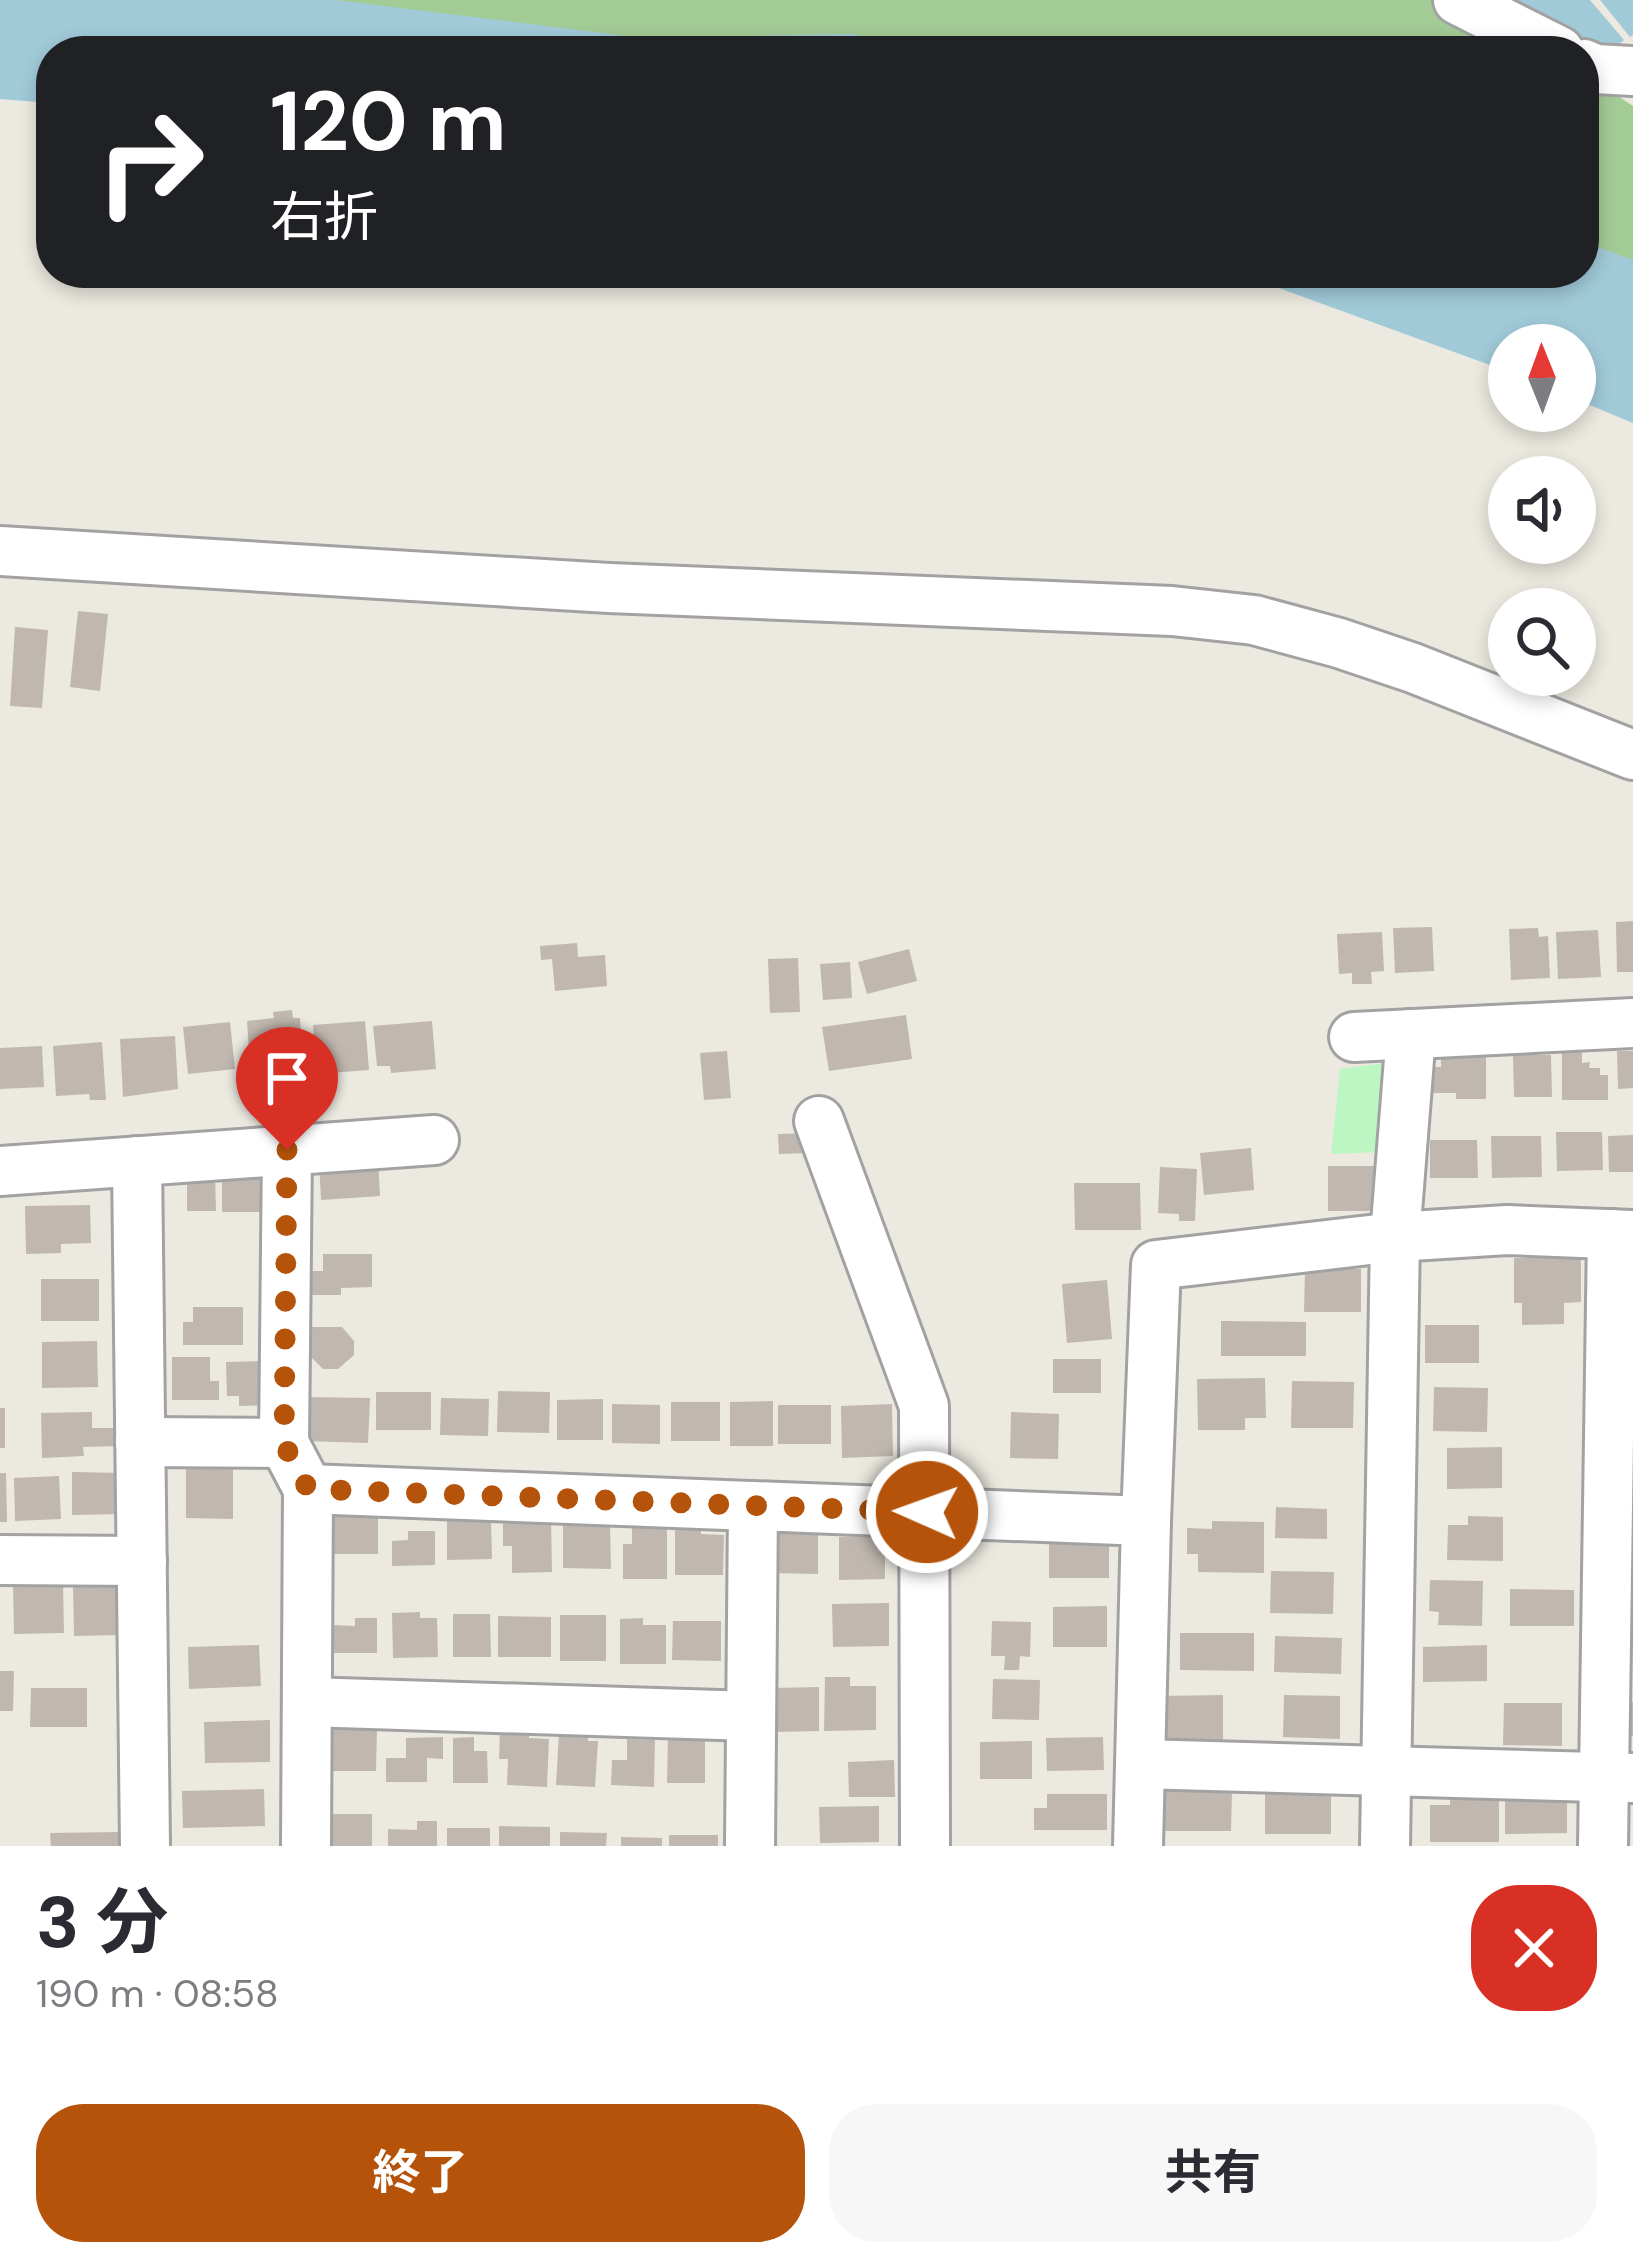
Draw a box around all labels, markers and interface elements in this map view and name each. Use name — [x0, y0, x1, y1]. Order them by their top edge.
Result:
text: 120 m — [270, 67, 507, 176]
icon: right — [72, 84, 228, 240]
text: 右折 — [270, 182, 378, 253]
north arrow — [1488, 324, 1596, 432]
map controls — [1488, 324, 1596, 696]
button: sound — [1488, 456, 1596, 564]
button: search — [1488, 588, 1596, 696]
pin — [236, 1027, 338, 1150]
icon: arrive — [254, 1045, 320, 1111]
position arrow — [864, 1449, 990, 1575]
text: 3 分 — [36, 1876, 168, 1969]
button: close — [1471, 1885, 1597, 2011]
text: 190 m · 08:58 — [36, 1968, 279, 2019]
button: 終了 — [36, 2104, 805, 2242]
button: 共有 — [829, 2104, 1597, 2242]

